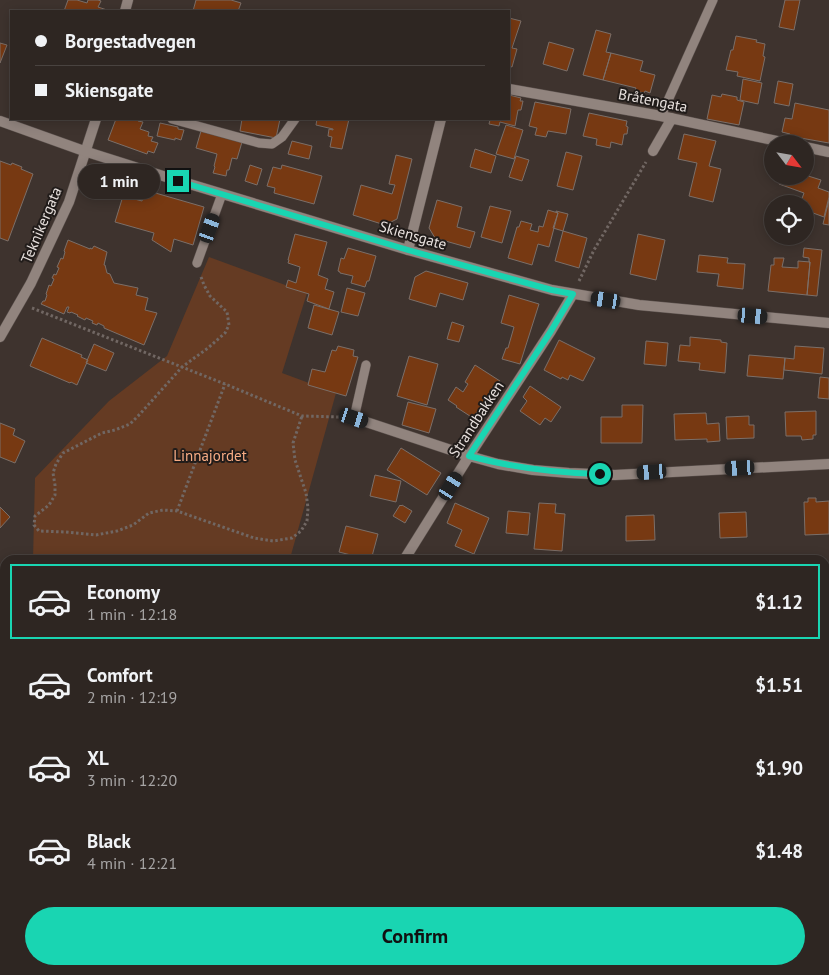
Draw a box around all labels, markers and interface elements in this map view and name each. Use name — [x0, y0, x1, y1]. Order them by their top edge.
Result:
text: Borgestadvegen — [65, 29, 196, 53]
text: Skiensgate — [65, 78, 153, 102]
street label: Bråtengata — [617, 84, 689, 116]
north arrow — [764, 135, 814, 185]
map controls — [764, 135, 814, 245]
callout: 1 min — [78, 164, 160, 198]
route end — [167, 170, 189, 192]
text: 1 min — [99, 171, 139, 191]
street label: Teknikergata — [16, 184, 66, 266]
button: locate — [764, 195, 814, 245]
car — [197, 211, 222, 245]
street label: Skiensgate — [377, 216, 449, 254]
car — [590, 290, 621, 310]
car — [737, 307, 768, 325]
street label: Strandbakken — [444, 377, 508, 461]
car — [337, 406, 370, 430]
park label: Linnajordet — [173, 446, 247, 465]
car — [724, 460, 755, 476]
route start — [589, 463, 611, 485]
car — [636, 463, 667, 481]
car — [436, 469, 465, 503]
icon: car — [27, 579, 72, 624]
text: Economy — [87, 580, 160, 604]
text: $1.12 — [755, 590, 803, 614]
text: 1 min · 12:18 — [87, 604, 177, 624]
icon: car — [27, 662, 72, 707]
text: Comfort — [87, 663, 153, 687]
text: $1.51 — [755, 673, 803, 697]
text: 2 min · 12:19 — [87, 687, 177, 707]
icon: car — [27, 745, 72, 790]
text: XL — [87, 746, 109, 770]
text: $1.90 — [755, 756, 803, 780]
text: 3 min · 12:20 — [87, 770, 177, 790]
icon: car — [27, 828, 72, 873]
text: Black — [87, 829, 131, 853]
text: $1.48 — [755, 839, 803, 863]
text: 4 min · 12:21 — [87, 853, 177, 873]
button: Confirm — [25, 907, 805, 965]

